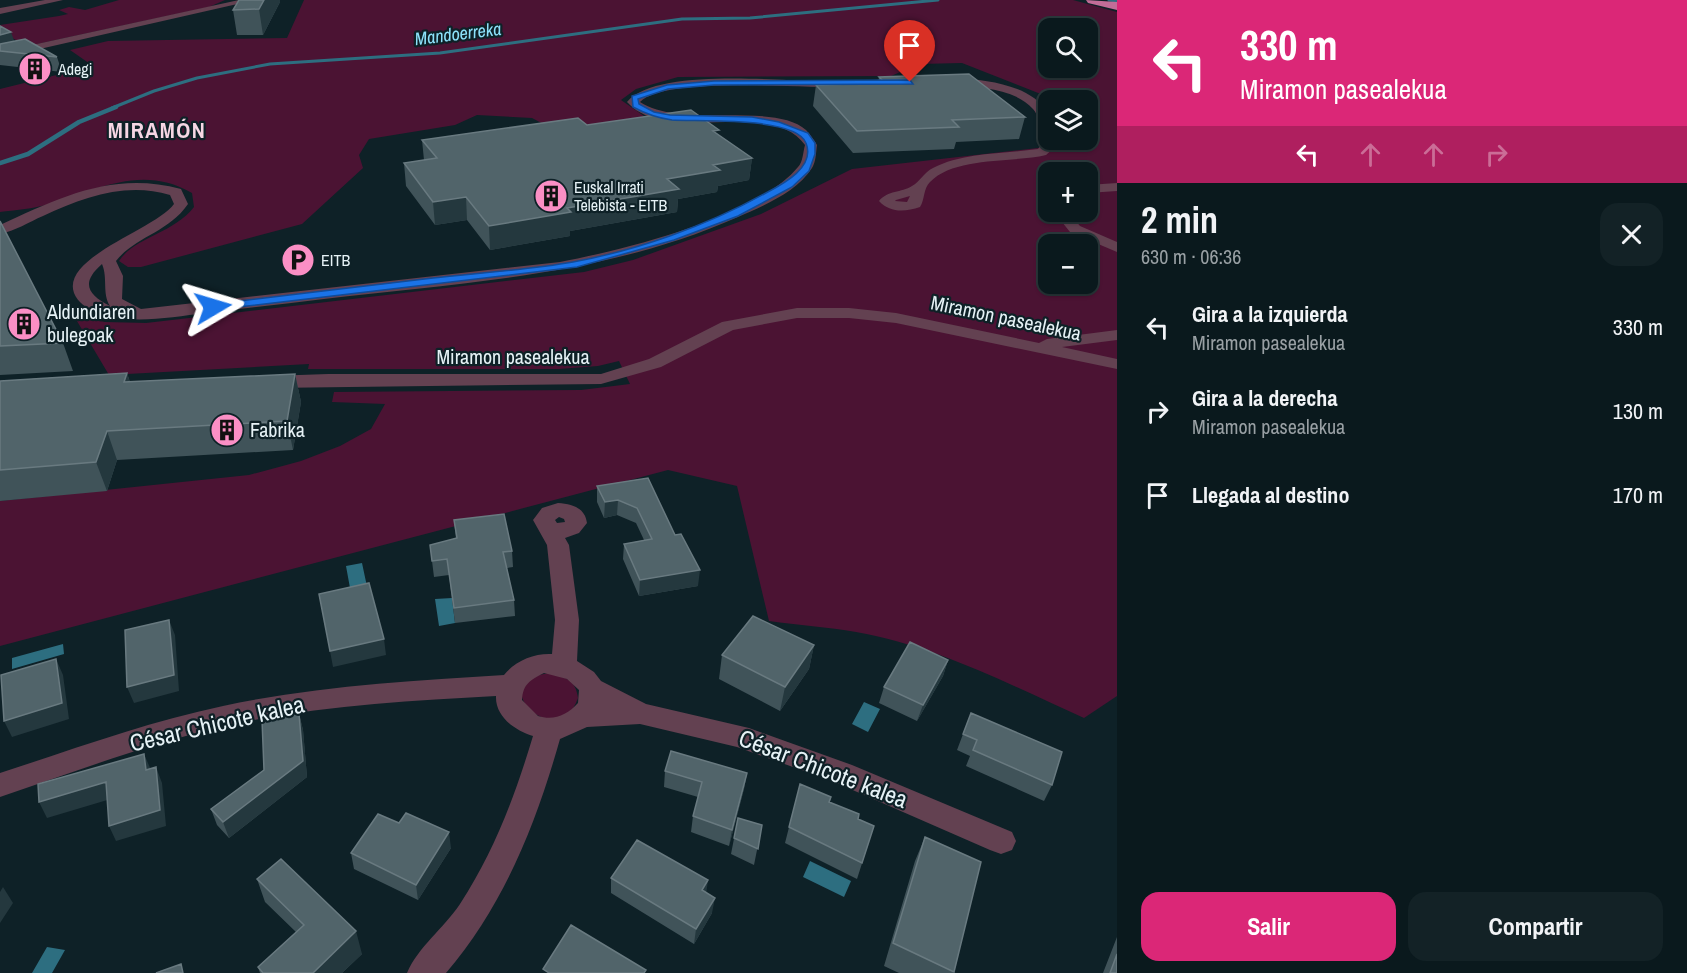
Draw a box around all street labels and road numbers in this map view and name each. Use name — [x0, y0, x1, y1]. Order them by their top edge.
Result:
street label: Miramon pasealekua — [928, 288, 1084, 347]
street label: Miramon pasealekua — [436, 343, 590, 370]
street label: César Chicote kalea — [126, 687, 307, 759]
street label: César Chicote kalea — [734, 721, 912, 815]

